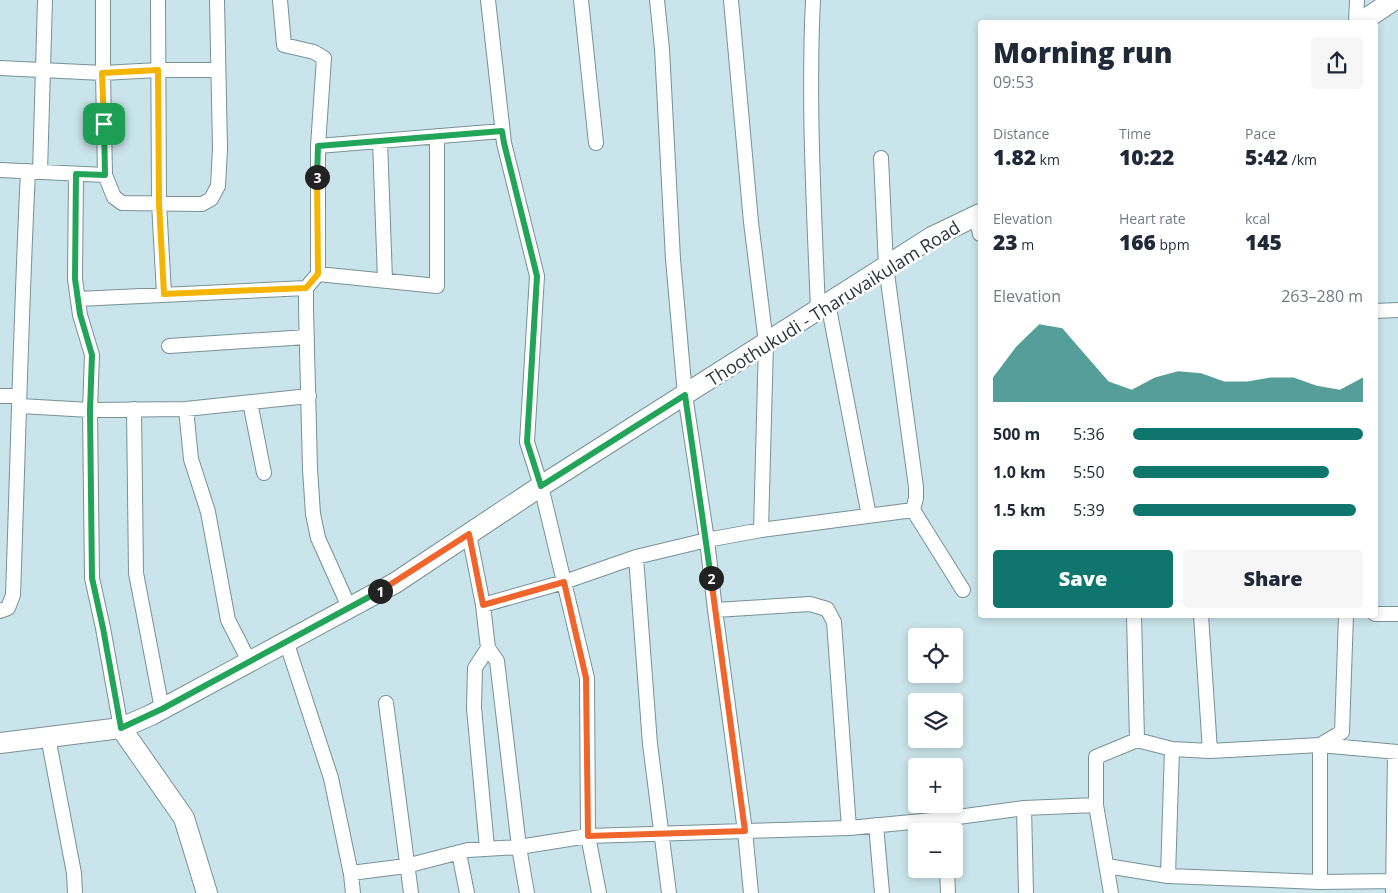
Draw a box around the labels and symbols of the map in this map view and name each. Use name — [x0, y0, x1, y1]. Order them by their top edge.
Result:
pin — [83, 103, 125, 145]
pin: 3 — [304, 164, 330, 190]
street label: Thoothukudi - Tharuvaikulam Road — [702, 215, 964, 391]
pin: 2 — [698, 566, 724, 590]
pin: 1 — [368, 578, 392, 604]

